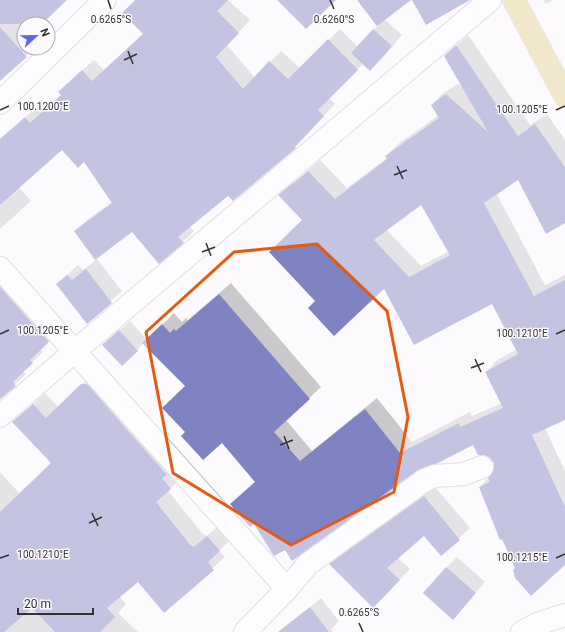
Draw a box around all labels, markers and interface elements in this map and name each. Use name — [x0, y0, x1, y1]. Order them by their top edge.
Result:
text: 0.6265°S — [91, 14, 131, 25]
text: 0.6260°S — [314, 14, 354, 25]
north arrow — [16, 16, 56, 56]
text: N — [37, 26, 52, 39]
text: 100.1200°E — [17, 101, 69, 112]
text: 100.1205°E — [496, 104, 548, 115]
text: 100.1205°E — [17, 325, 69, 336]
text: 100.1210°E — [496, 328, 548, 339]
text: 100.1210°E — [17, 549, 69, 560]
text: 100.1215°E — [496, 552, 548, 563]
scale bar — [18, 590, 93, 616]
text: 20 m — [24, 597, 51, 611]
text: 0.6265°S — [339, 607, 379, 618]

